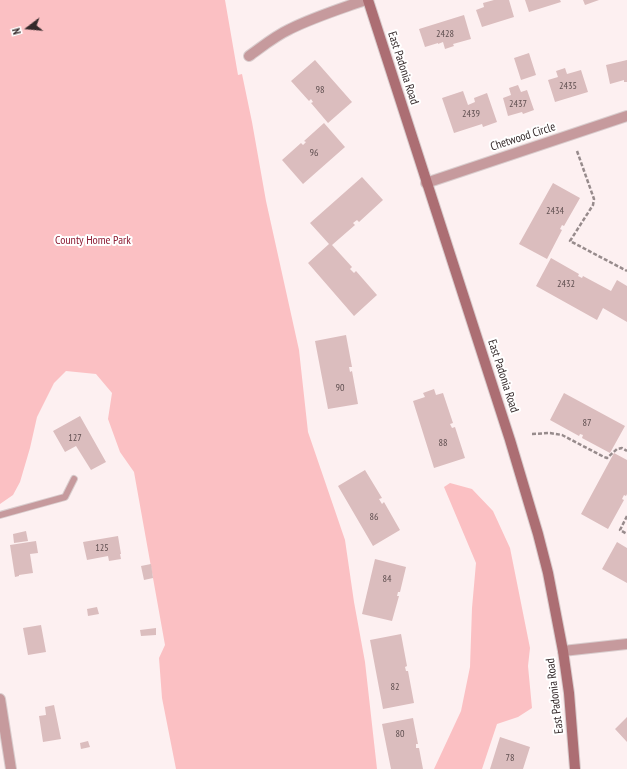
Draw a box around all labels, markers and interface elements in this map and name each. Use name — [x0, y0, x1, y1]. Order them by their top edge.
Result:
north arrow — [8, 8, 48, 48]
text: N — [9, 27, 24, 36]
house number: 2428 — [436, 28, 454, 40]
street label: East Padonia Road — [384, 30, 422, 106]
house number: 2435 — [559, 80, 577, 92]
house number: 98 — [316, 84, 324, 96]
house number: 2437 — [509, 98, 527, 110]
house number: 2439 — [462, 108, 480, 120]
street label: Chetwood Circle — [489, 120, 557, 154]
house number: 96 — [310, 147, 318, 159]
house number: 2434 — [546, 205, 564, 217]
park label: County Home Park — [55, 234, 131, 248]
house number: 2432 — [557, 278, 575, 290]
street label: East Padonia Road — [484, 338, 522, 414]
house number: 90 — [336, 382, 344, 394]
house number: 87 — [583, 417, 591, 429]
house number: 127 — [68, 432, 82, 444]
house number: 88 — [439, 437, 447, 449]
house number: 86 — [370, 511, 378, 523]
house number: 125 — [95, 542, 109, 554]
house number: 84 — [383, 573, 391, 585]
street label: East Padonia Road — [543, 658, 567, 734]
house number: 82 — [391, 681, 399, 693]
house number: 80 — [396, 728, 404, 740]
house number: 78 — [506, 752, 514, 764]

